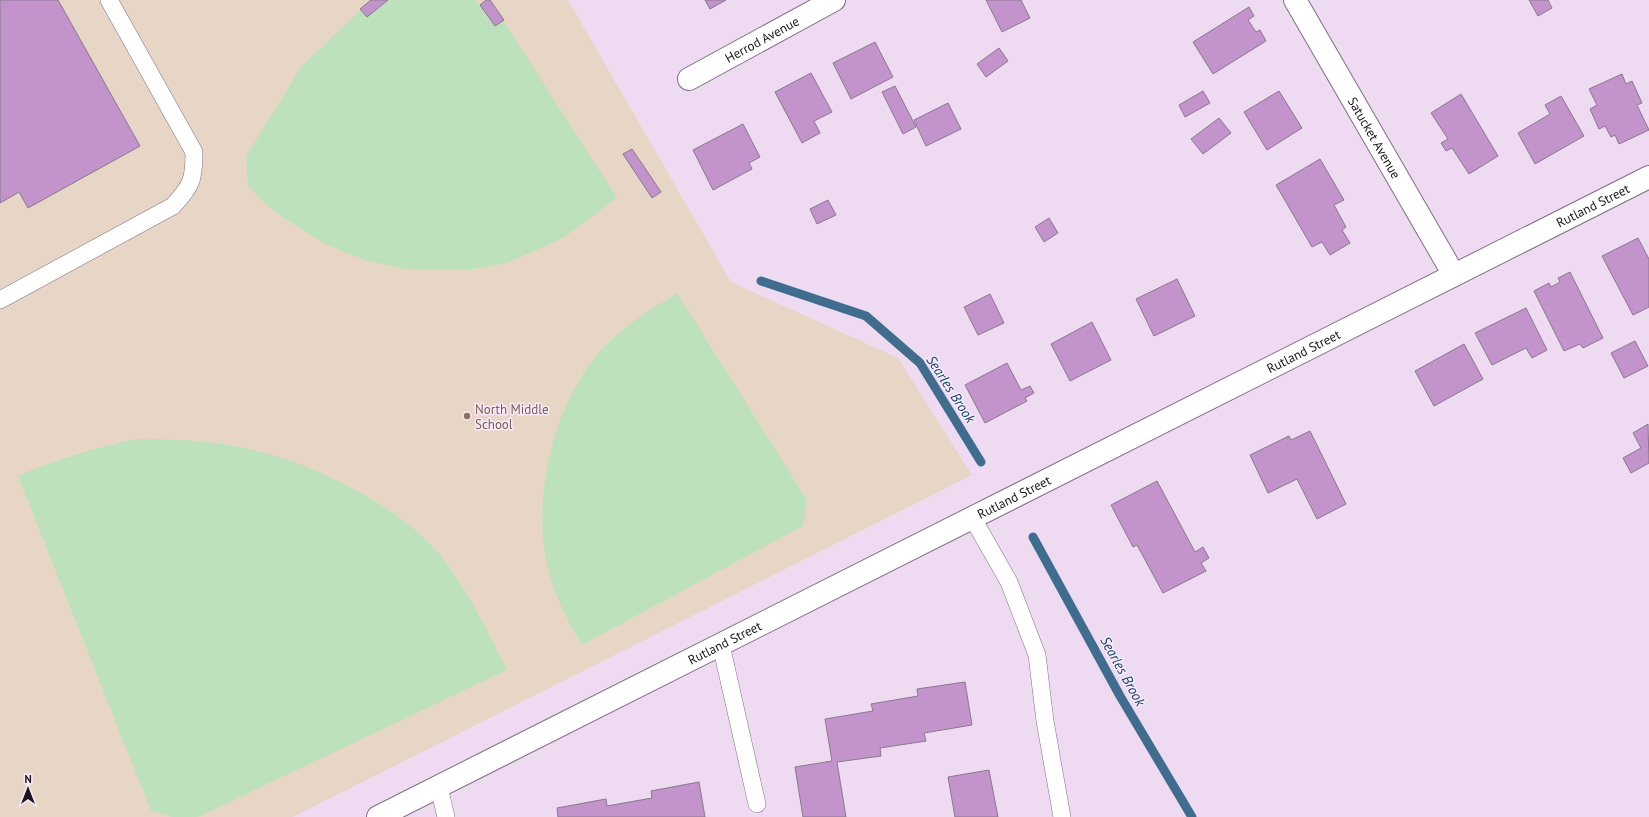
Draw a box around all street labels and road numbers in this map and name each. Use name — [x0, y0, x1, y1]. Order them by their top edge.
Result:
street label: Herrod Avenue — [722, 12, 802, 66]
street label: Satucket Avenue — [1344, 94, 1405, 182]
street label: Rutland Street — [1553, 179, 1633, 231]
street label: Rutland Street — [1264, 325, 1343, 377]
street label: Rutland Street — [974, 471, 1054, 522]
street label: Rutland Street — [685, 617, 765, 668]

